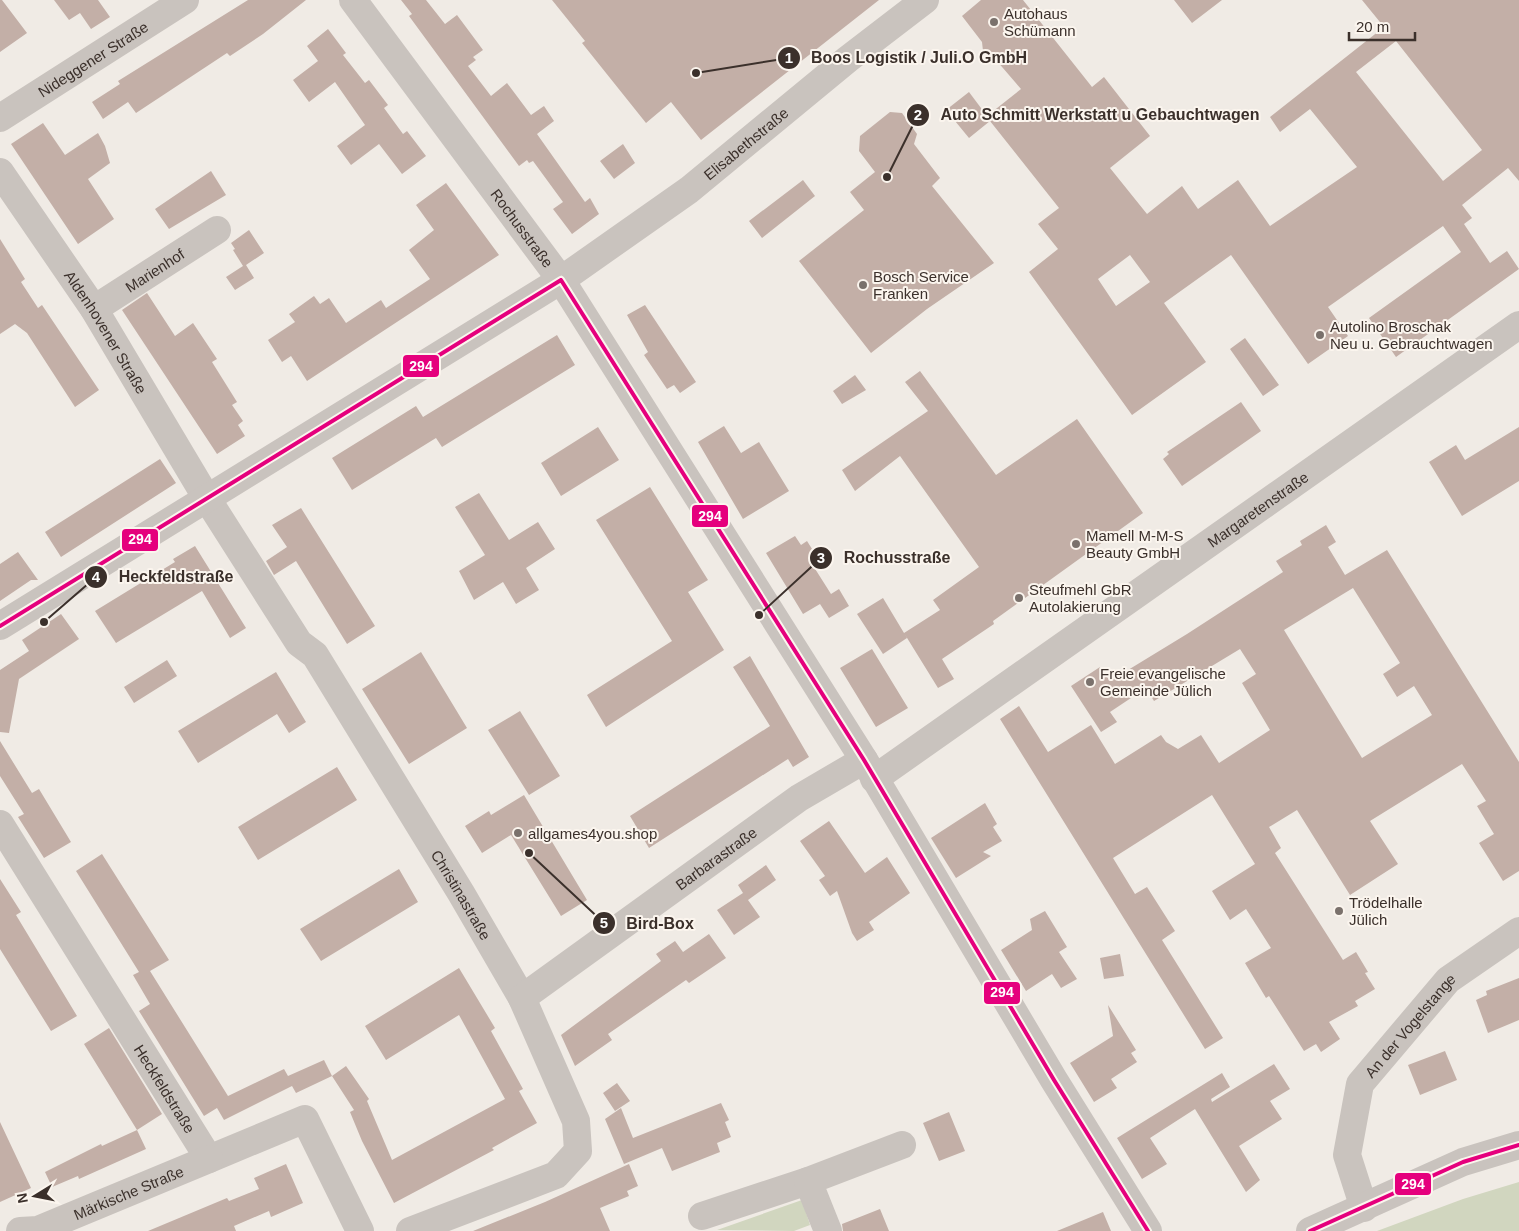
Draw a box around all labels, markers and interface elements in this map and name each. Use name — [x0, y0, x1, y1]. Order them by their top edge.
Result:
place label: Autohaus Schümann — [1004, 5, 1076, 39]
scale bar — [1349, 10, 1415, 42]
marker: Autohaus Schümann — [988, 16, 1000, 28]
street label: Nideggener Straße — [35, 18, 151, 100]
text: 20 m — [1356, 18, 1389, 35]
callout: Boos Logistik / Juli.O GmbH — [776, 42, 1037, 73]
text: 1 — [785, 49, 793, 66]
text: Boos Logistik / Juli.O GmbH — [811, 49, 1027, 66]
callout: Auto Schmitt Werkstatt u Gebauchtwagen — [905, 99, 1269, 130]
street label: Elisabethstraße — [700, 104, 791, 183]
text: 2 — [914, 106, 922, 123]
text: Auto Schmitt Werkstatt u Gebauchtwagen — [941, 106, 1259, 123]
street label: Rochusstraße — [488, 185, 557, 271]
street label: Marienhof — [122, 244, 188, 295]
street label: Aldenhovener Straße — [61, 267, 151, 396]
place label: Bosch Service Franken — [873, 268, 969, 302]
marker: Bosch Service Franken — [857, 279, 869, 291]
place label: Autolino Broschak Neu u. Gebrauchtwagen — [1330, 318, 1493, 352]
marker: Autolino Broschak Neu u. Gebrauchtwagen — [1314, 329, 1326, 341]
line badge: 294 — [402, 354, 440, 378]
text: 294 — [409, 358, 433, 374]
street label: Margaretenstraße — [1204, 468, 1311, 550]
line badge: 294 — [691, 504, 729, 528]
text: 294 — [698, 508, 722, 524]
place label: Mamell M-M-S Beauty GmbH — [1086, 527, 1184, 561]
line badge: 294 — [121, 528, 159, 552]
text: 294 — [128, 531, 152, 547]
marker: Mamell M-M-S Beauty GmbH — [1070, 538, 1082, 550]
callout: Rochusstraße — [809, 542, 960, 573]
text: 3 — [817, 549, 825, 566]
text: Rochusstraße — [844, 549, 950, 566]
callout: Heckfeldstraße — [84, 561, 244, 592]
text: 4 — [92, 568, 101, 585]
text: Heckfeldstraße — [119, 568, 233, 585]
place label: Steufmehl GbR Autolakierung — [1029, 581, 1132, 615]
marker: Steufmehl GbR Autolakierung — [1013, 592, 1025, 604]
place label: Freie evangelische Gemeinde Jülich — [1100, 665, 1226, 699]
marker: Freie evangelische Gemeinde Jülich — [1084, 676, 1096, 688]
street label: Barbarastraße — [672, 823, 760, 893]
place label: allgames4you.shop — [528, 825, 657, 842]
marker: allgames4you.shop — [512, 827, 524, 839]
street label: Christinastraße — [428, 847, 495, 943]
place label: Trödelhalle Jülich — [1349, 894, 1423, 928]
marker: Trödelhalle Jülich — [1333, 905, 1345, 917]
callout: Bird-Box — [592, 907, 704, 938]
text: 5 — [600, 914, 608, 931]
text: Bird-Box — [626, 915, 694, 932]
street label: An der Vogelstange — [1361, 969, 1458, 1081]
line badge: 294 — [983, 981, 1021, 1005]
text: 294 — [990, 984, 1014, 1000]
street label: Heckfeldstraße — [131, 1041, 199, 1136]
street label: Märkische Straße — [71, 1162, 186, 1223]
north arrow — [10, 1171, 60, 1221]
line badge: 294 — [1394, 1172, 1432, 1196]
text: 294 — [1401, 1176, 1425, 1192]
text: N — [13, 1192, 31, 1205]

